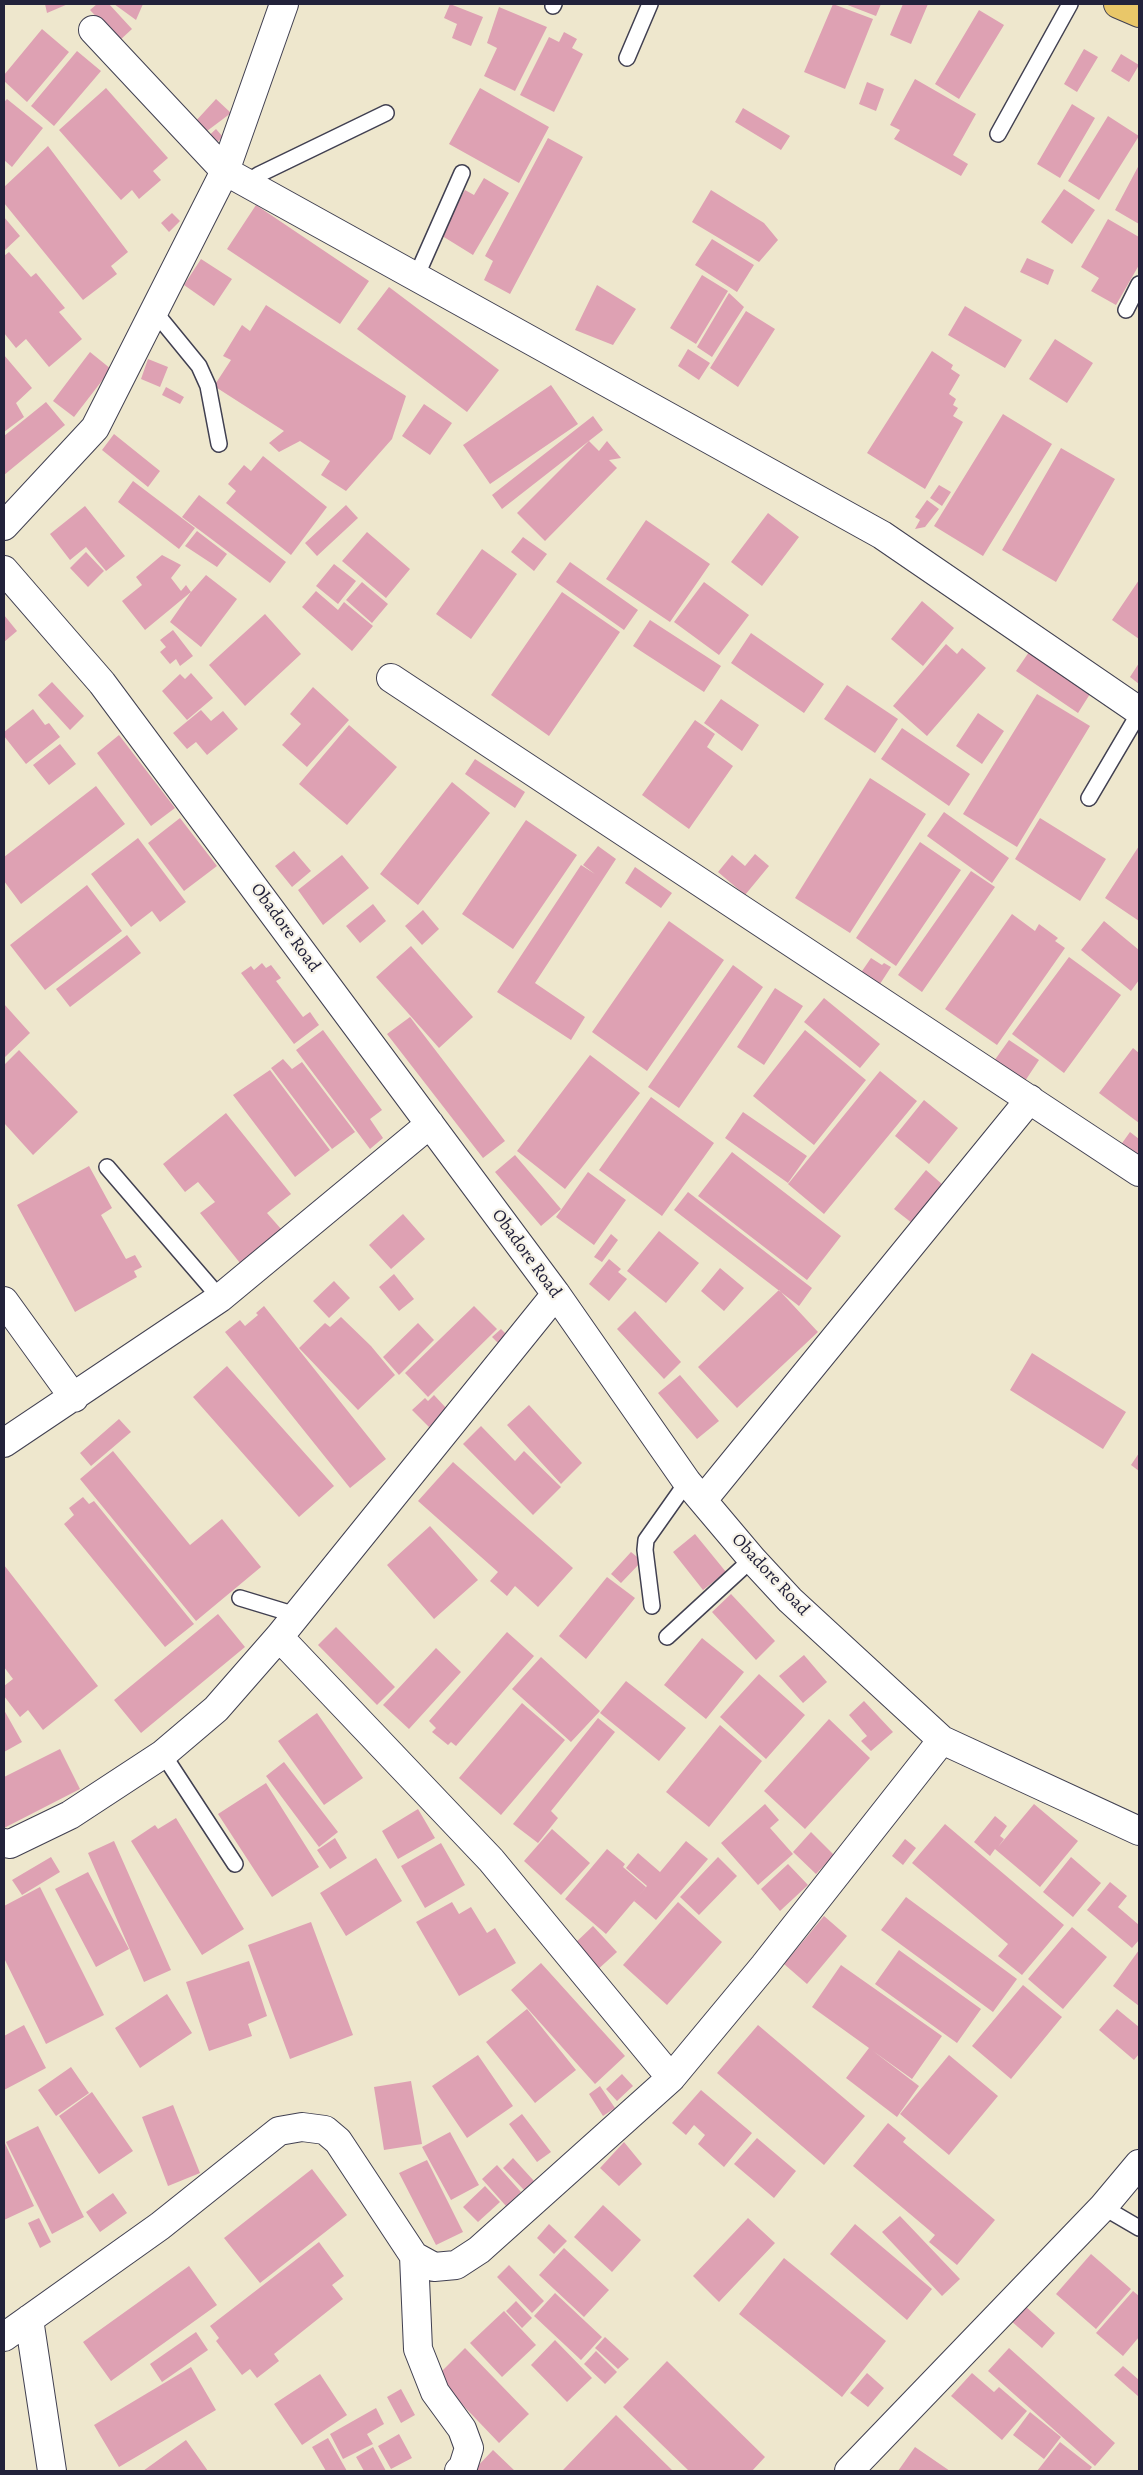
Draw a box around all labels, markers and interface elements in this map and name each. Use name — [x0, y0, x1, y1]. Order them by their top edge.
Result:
street label: Obadore Road — [246, 879, 324, 977]
street label: Obadore Road — [487, 1205, 565, 1303]
street label: Obadore Road — [726, 1529, 814, 1621]

